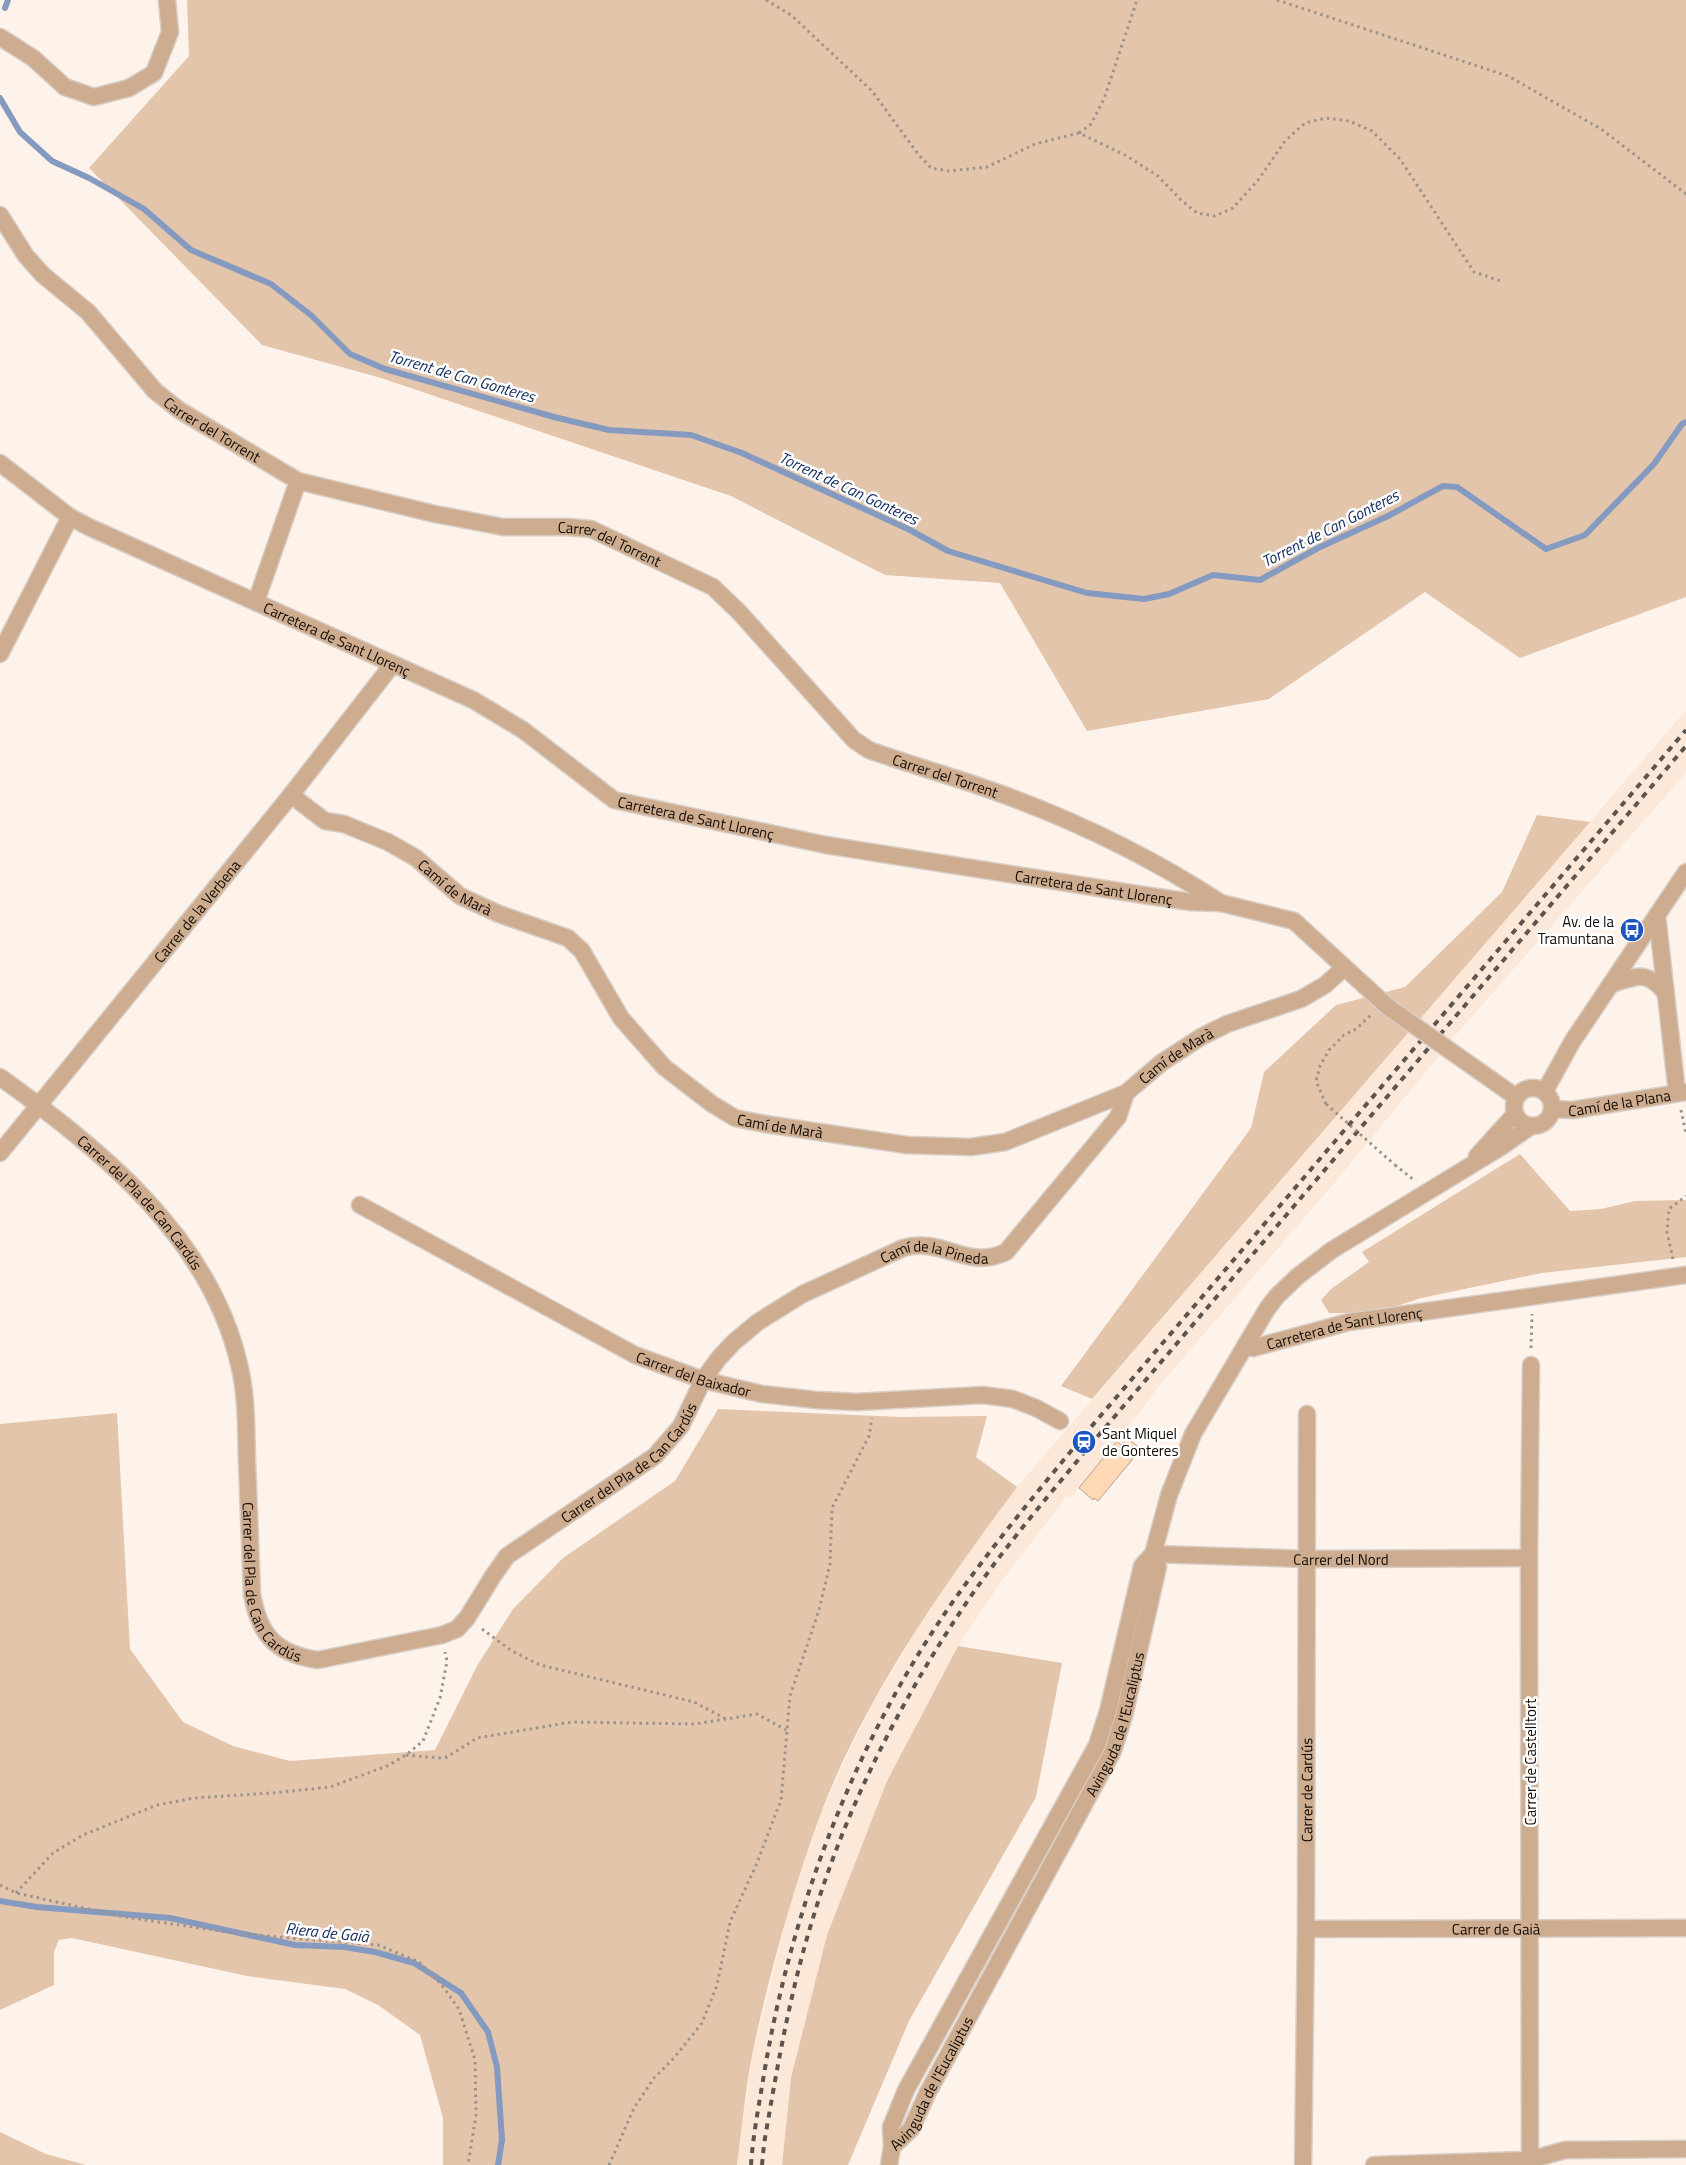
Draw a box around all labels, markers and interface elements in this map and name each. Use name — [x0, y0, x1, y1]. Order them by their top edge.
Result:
water label: Torrent de Can Gonteres — [386, 344, 539, 409]
street label: Carrer del Torrent — [159, 391, 266, 468]
water label: Torrent de Can Gonteres — [776, 445, 923, 531]
water label: Torrent de Can Gonteres — [1257, 483, 1404, 573]
street label: Carrer del Torrent — [558, 515, 666, 573]
street label: Carretera de Sant Llorenç — [260, 596, 414, 682]
street label: Carrer del Torrent — [890, 747, 1002, 804]
street label: Carretera de Sant Llorenç — [616, 790, 776, 845]
street label: Camí de Marà — [413, 853, 496, 921]
street label: Carrer de la Verbena — [148, 854, 246, 968]
street label: Carretera de Sant Llorenç — [1013, 863, 1174, 911]
place label: Av. de la Tramuntana — [1538, 910, 1614, 950]
bus stop icon: Av. de la Tramuntana — [1619, 917, 1645, 943]
street label: Camí de Marà — [1133, 1021, 1217, 1089]
street label: Camí de la Plana — [1568, 1083, 1673, 1122]
street label: Camí de Marà — [735, 1107, 825, 1144]
street label: Carrer del Pla de Can Cardús — [72, 1129, 209, 1274]
street label: Camí de la Pineda — [876, 1234, 989, 1269]
street label: Carretera de Sant Llorenç — [1264, 1300, 1424, 1355]
street label: Carrer del Baixador — [633, 1345, 753, 1403]
street label: Carrer del Pla de Can Cardús — [556, 1398, 702, 1528]
place label: Sant Miquel de Gonteres — [1102, 1422, 1178, 1462]
station icon: Sant Miquel de Gonteres — [1071, 1429, 1097, 1455]
street label: Carrer del Pla de Can Cardús — [237, 1502, 305, 1667]
street label: Carrer del Nord — [1293, 1547, 1389, 1571]
street label: Avinguda de l'Eucaliptus — [1079, 1649, 1150, 1800]
street label: Carrer de Castelltort — [1519, 1698, 1542, 1825]
street label: Carrer de Cardús — [1295, 1738, 1318, 1842]
water label: Riera de Gaià — [284, 1916, 371, 1948]
street label: Carrer de Gaià — [1452, 1917, 1541, 1940]
street label: Avinguda de l'Eucaliptus — [884, 2012, 979, 2155]

